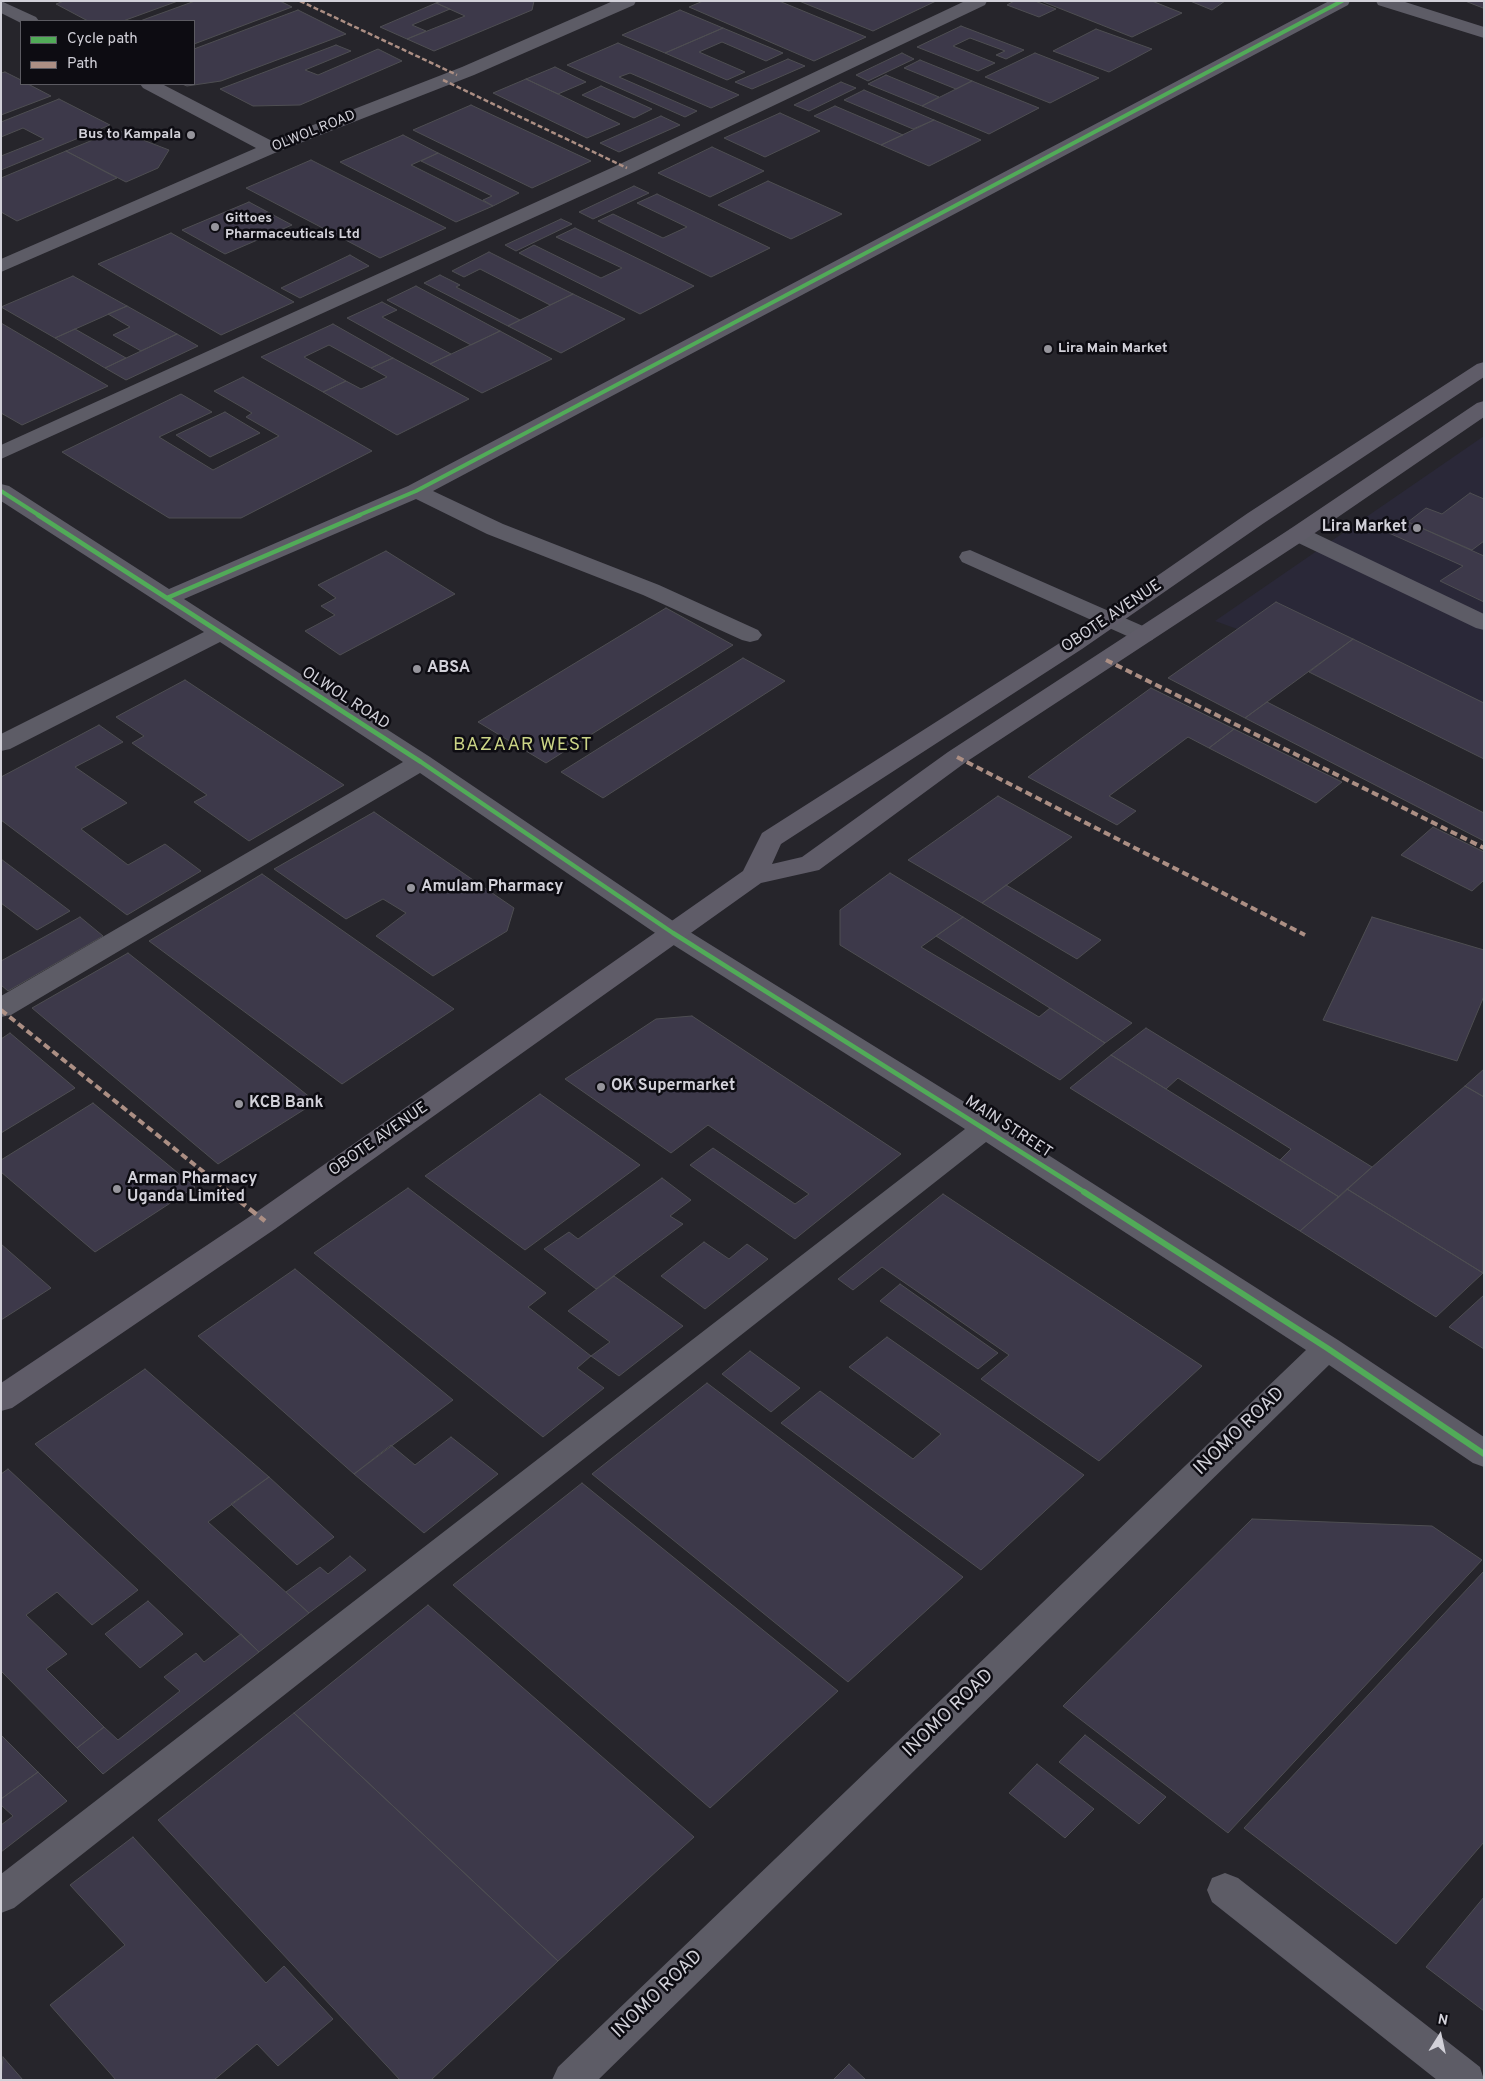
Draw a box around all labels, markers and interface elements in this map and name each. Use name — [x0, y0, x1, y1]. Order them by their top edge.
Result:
legend — [20, 20, 195, 85]
text: Cycle path — [67, 30, 138, 49]
text: Path — [67, 55, 98, 74]
street label: OLWOL ROAD — [270, 108, 358, 156]
place label: Bus to Kampala — [78, 127, 181, 143]
marker: Bus to Kampala — [185, 129, 197, 141]
place label: Gittoes Pharmaceuticals Ltd — [225, 211, 360, 243]
marker: Gittoes Pharmaceuticals Ltd — [209, 221, 221, 233]
place label: Lira Main Market — [1058, 341, 1167, 357]
marker: Lira Main Market — [1042, 343, 1054, 355]
place label: Lira Market — [1322, 518, 1407, 538]
marker: Lira Market — [1411, 522, 1423, 534]
street label: OBOTE AVENUE — [1058, 576, 1166, 658]
place label: ABSA — [427, 659, 470, 679]
street label: OLWOL ROAD — [297, 663, 393, 735]
marker: ABSA — [411, 663, 423, 675]
district label: BAZAAR WEST — [452, 735, 594, 757]
place label: Amulam Pharmacy — [421, 878, 563, 898]
marker: Amulam Pharmacy — [405, 882, 417, 894]
place label: OK Supermarket — [611, 1077, 735, 1097]
marker: OK Supermarket — [595, 1081, 607, 1093]
street label: MAIN STREET — [961, 1093, 1055, 1163]
place label: KCB Bank — [249, 1094, 323, 1114]
marker: KCB Bank — [233, 1098, 245, 1110]
street label: OBOTE AVENUE — [326, 1099, 432, 1181]
place label: Arman Pharmacy Uganda Limited — [127, 1170, 257, 1208]
marker: Arman Pharmacy Uganda Limited — [111, 1183, 123, 1195]
street label: INOMO ROAD — [1190, 1383, 1290, 1481]
street label: INOMO ROAD — [899, 1665, 999, 1763]
street label: INOMO ROAD — [608, 1946, 708, 2044]
north arrow — [1415, 2011, 1465, 2061]
text: N — [1436, 2011, 1449, 2030]

